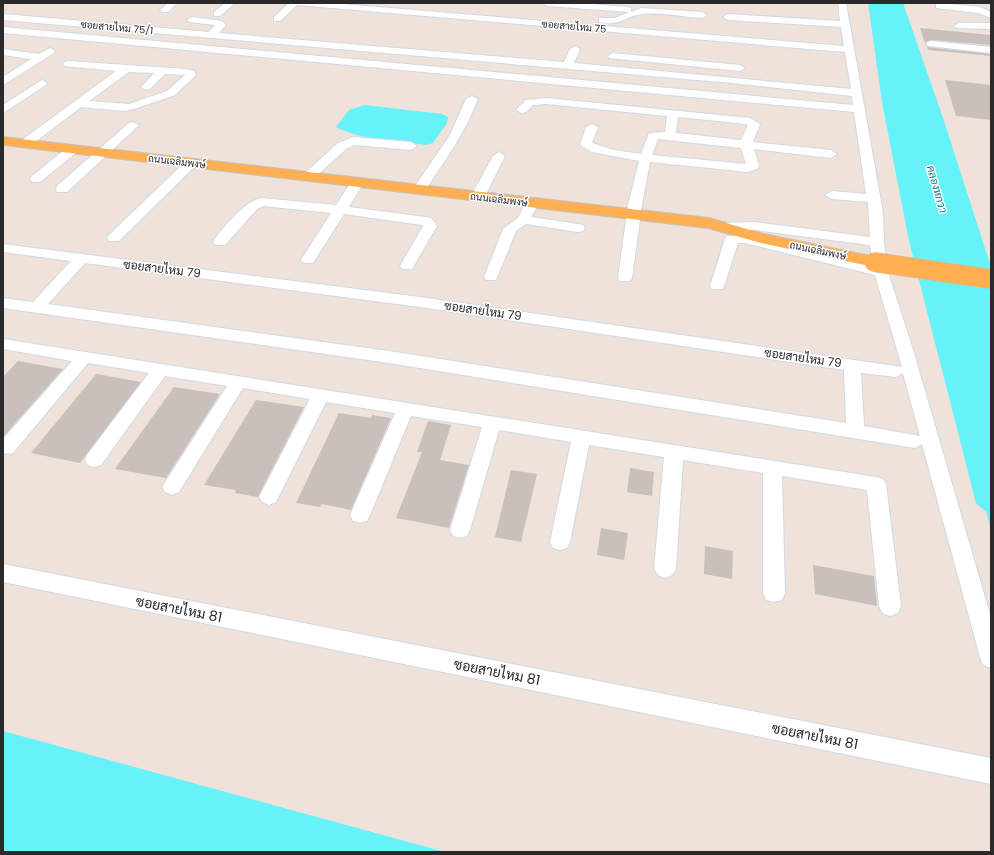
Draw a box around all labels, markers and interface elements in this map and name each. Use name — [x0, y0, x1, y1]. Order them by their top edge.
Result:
street label: ซอยสายไหม 75 — [541, 16, 607, 37]
street label: ซอยสายไหม 75/1 — [80, 17, 154, 38]
street label: ถนนเฉลิมพงษ์ — [147, 151, 207, 172]
water label: คลองหกวา — [923, 163, 951, 215]
street label: ถนนเฉลิมพงษ์ — [469, 189, 529, 210]
street label: ถนนเฉลิมพงษ์ — [788, 237, 848, 264]
street label: ซอยสายไหม 79 — [122, 255, 202, 282]
street label: ซอยสายไหม 79 — [443, 297, 523, 324]
street label: ซอยสายไหม 79 — [763, 344, 843, 371]
street label: ซอยสายไหม 81 — [134, 591, 224, 627]
street label: ซอยสายไหม 81 — [452, 654, 542, 690]
street label: ซอยสายไหม 81 — [770, 718, 860, 754]

